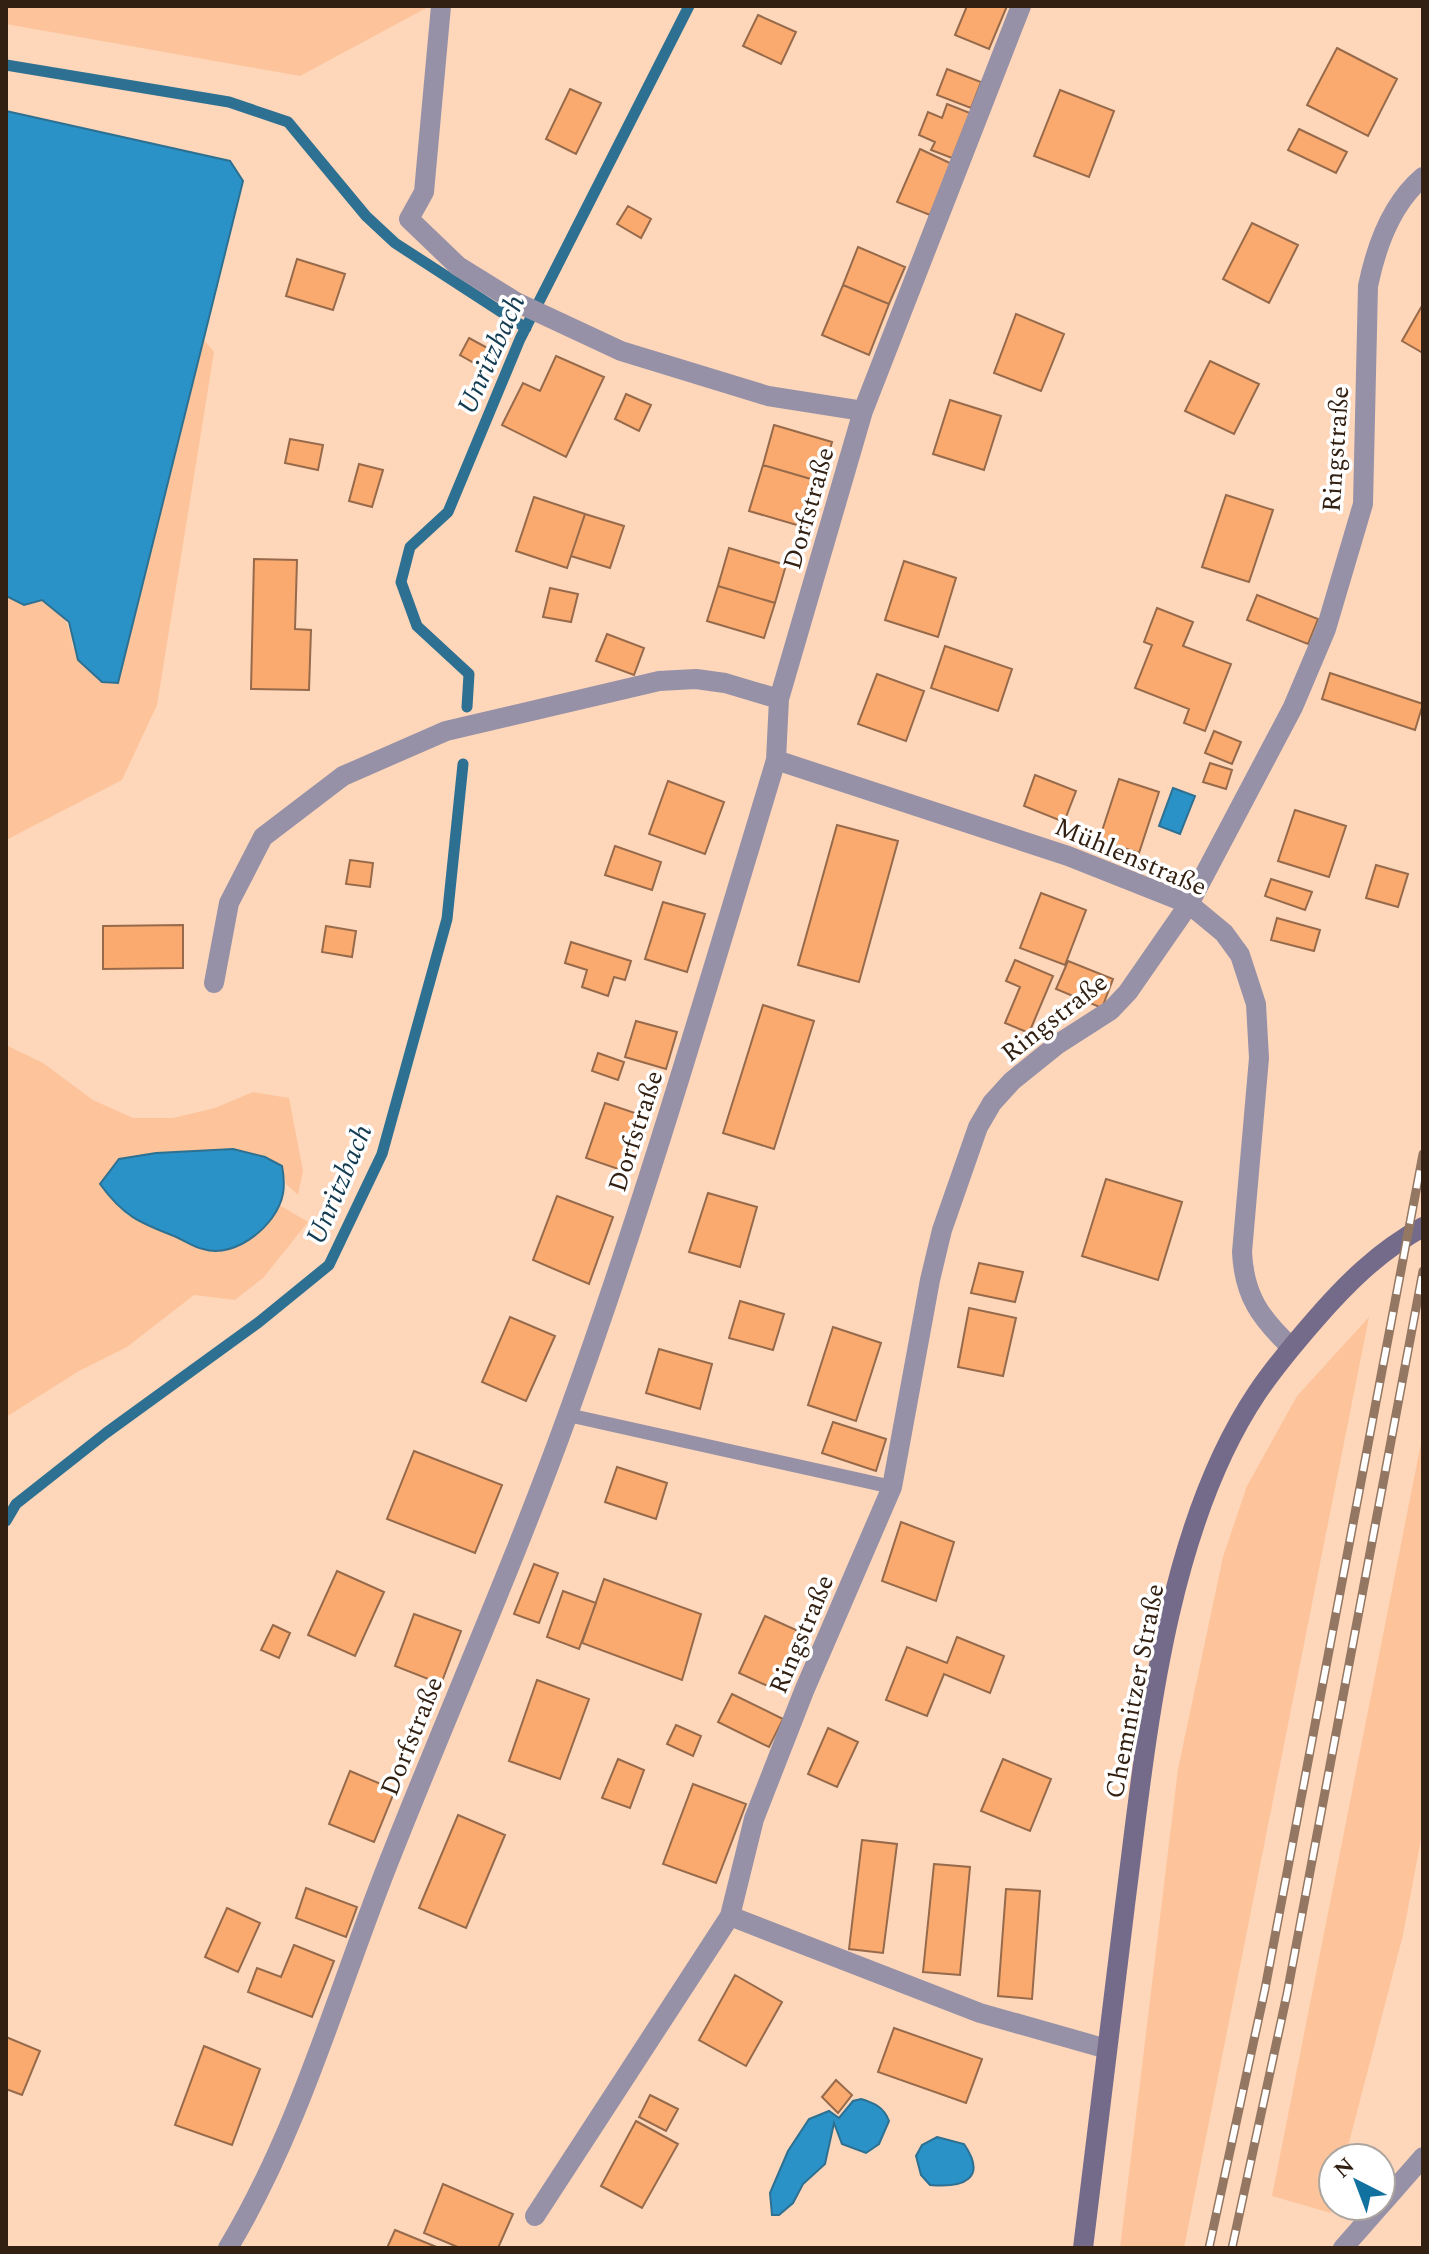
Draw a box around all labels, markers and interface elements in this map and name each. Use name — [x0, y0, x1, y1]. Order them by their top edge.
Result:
water label: Unritzbach — [446, 288, 537, 422]
street label: Ringstraße — [1312, 385, 1360, 513]
street label: Dorfstraße — [772, 442, 846, 574]
street label: Mühlenstraße — [1048, 807, 1213, 907]
street label: Ringstraße — [993, 963, 1117, 1072]
street label: Dorfstraße — [598, 1065, 674, 1197]
water label: Unritzbach — [295, 1117, 384, 1252]
street label: Ringstraße — [759, 1568, 845, 1700]
street label: Chemnitzer Straße — [1095, 1580, 1175, 1802]
street label: Dorfstraße — [370, 1671, 454, 1802]
north arrow — [1317, 2142, 1397, 2222]
text: N — [1327, 2150, 1362, 2187]

